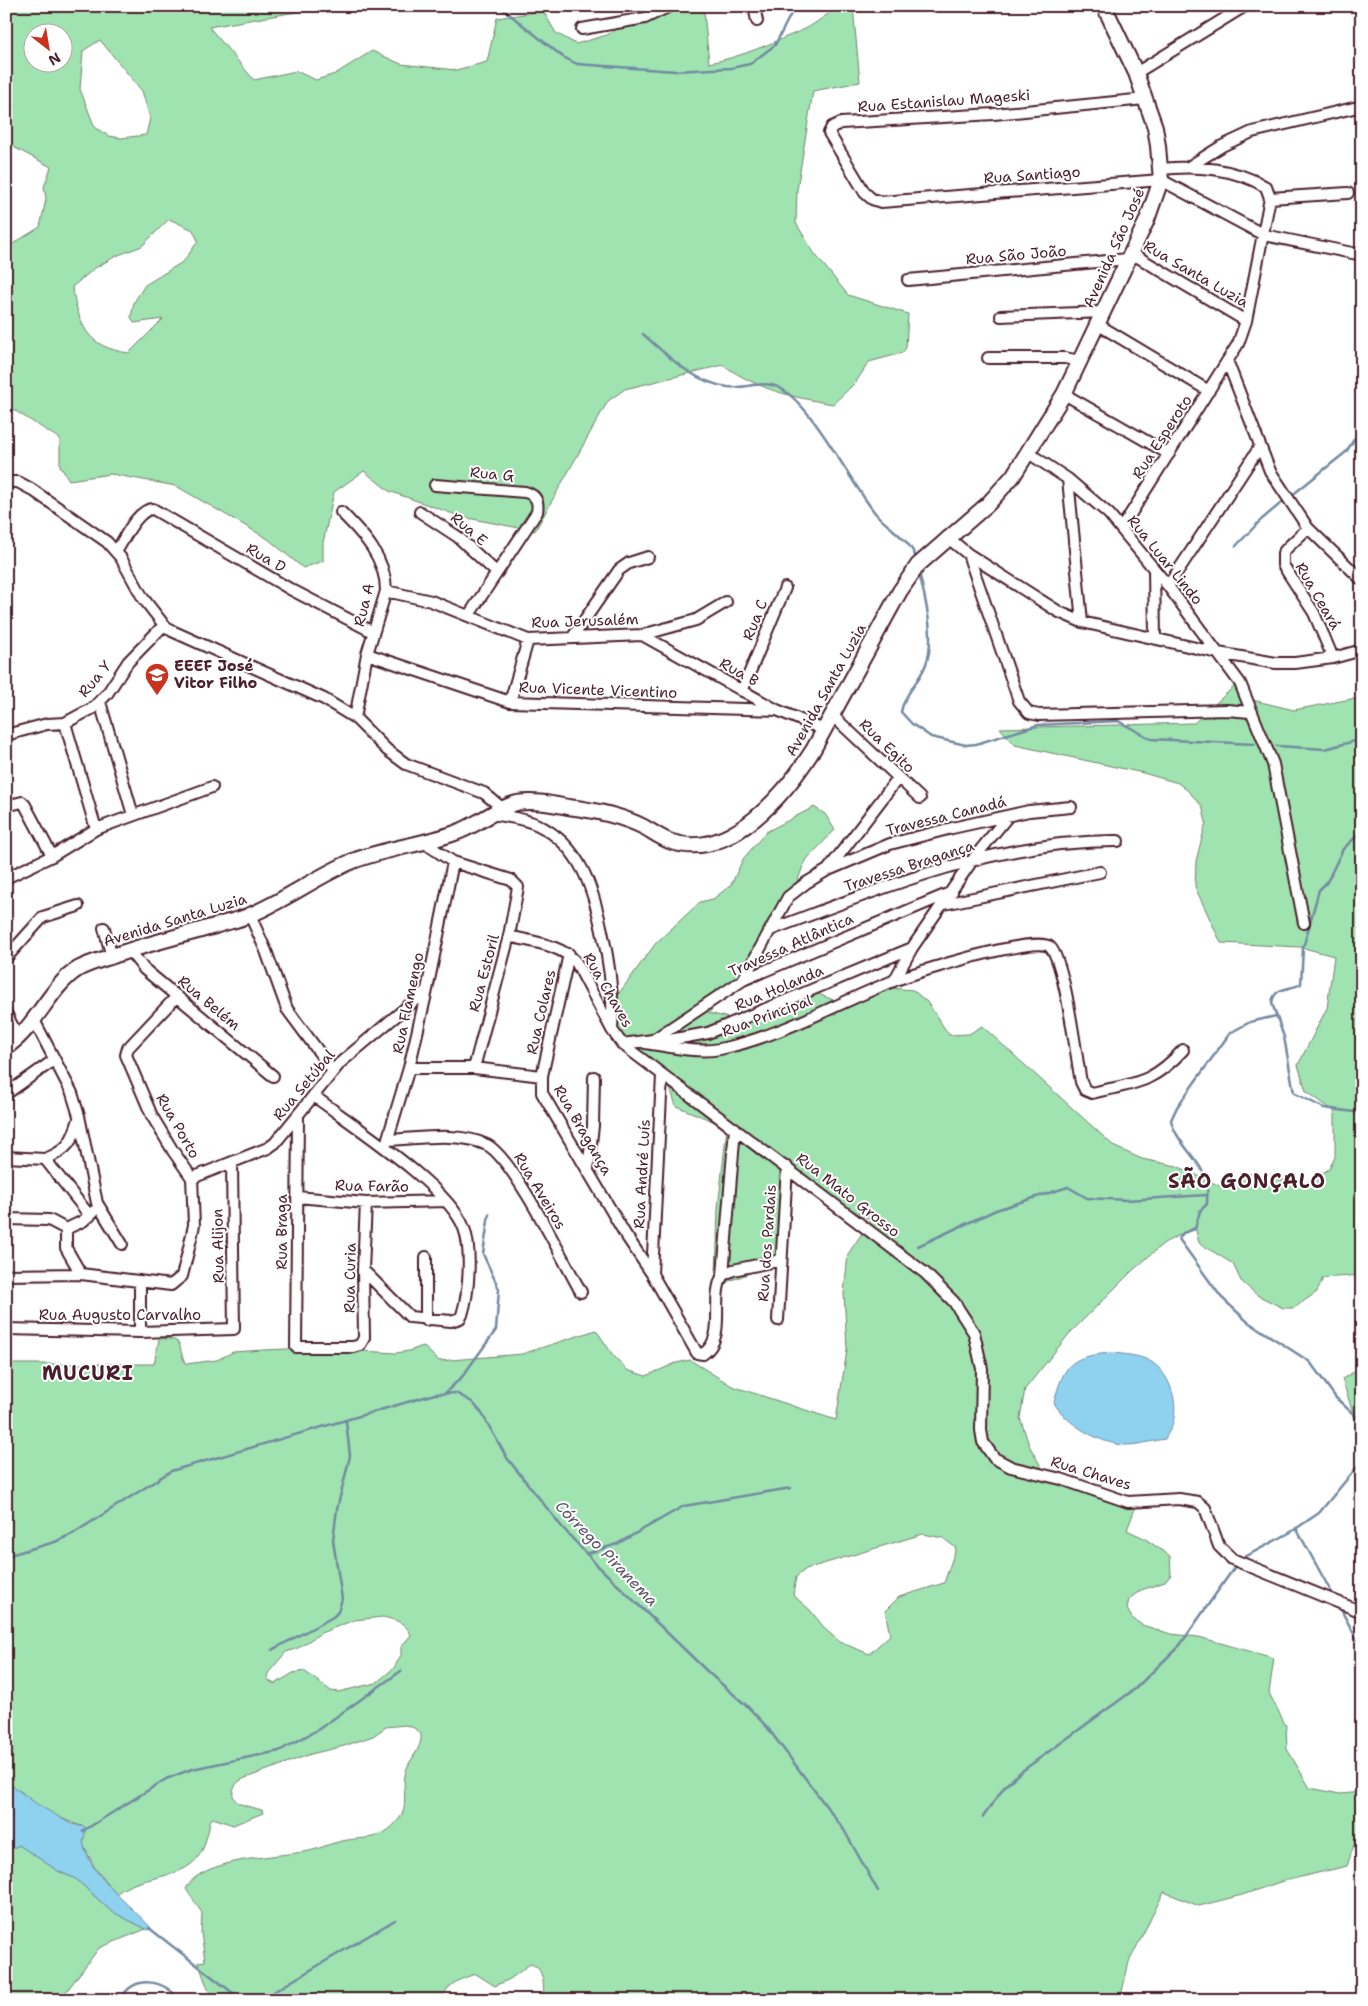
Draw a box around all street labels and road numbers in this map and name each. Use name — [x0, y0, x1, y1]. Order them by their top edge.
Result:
street label: Rua Estanislau Mageski — [857, 85, 1031, 117]
street label: Rua Santiago — [983, 162, 1081, 188]
street label: Avenida São José — [1079, 185, 1149, 311]
street label: Rua Santa Luzia — [1140, 236, 1253, 312]
street label: Rua São João — [965, 241, 1067, 269]
street label: Rua Esperoto — [1127, 391, 1197, 483]
street label: Rua G — [469, 462, 515, 486]
street label: Rua E — [446, 508, 492, 550]
street label: Rua Luar Lindo — [1123, 511, 1207, 609]
street label: Rua D — [242, 539, 290, 577]
street label: Rua Ceará — [1291, 559, 1346, 634]
street label: Rua A — [349, 581, 379, 629]
street label: Rua C — [738, 597, 772, 643]
street label: Rua Jerusalém — [531, 609, 639, 633]
street label: Avenida Santa Luzia — [781, 619, 871, 760]
street label: Rua B — [716, 653, 762, 691]
street label: Rua Y — [74, 656, 116, 702]
street label: Rua Vicente Vicentino — [518, 677, 678, 703]
street label: Rua Egito — [855, 714, 919, 778]
street label: Travessa Canadá — [884, 791, 1009, 841]
street label: Travessa Bragança — [841, 835, 977, 896]
street label: Avenida Santa Luzia — [101, 888, 250, 951]
street label: Travessa Atlântica — [725, 908, 857, 981]
street label: Rua Estoril — [464, 932, 504, 1014]
street label: Rua Chaves — [578, 949, 638, 1031]
street label: Rua Flamengo — [387, 950, 429, 1056]
street label: Rua Holanda — [732, 960, 827, 1016]
street label: Rua Colares — [522, 968, 560, 1056]
street label: Rua Belém — [174, 971, 244, 1035]
street label: Rua Principal — [719, 990, 815, 1042]
street label: Rua Setúbal — [268, 1045, 340, 1125]
street label: Rua Bragança — [549, 1081, 617, 1179]
street label: Rua Porto — [151, 1090, 205, 1162]
street label: Rua André Luís — [629, 1119, 655, 1229]
street label: Rua Mato Grosso — [792, 1148, 904, 1242]
street label: Rua Aveiros — [509, 1149, 571, 1233]
street label: Rua Farão — [335, 1175, 409, 1197]
street label: Rua dos Pardais — [753, 1184, 781, 1302]
street label: Rua Braga — [272, 1194, 292, 1270]
street label: Rua Alijon — [207, 1209, 229, 1283]
street label: Rua Curia — [339, 1242, 361, 1313]
street label: Rua Augusto Carvalho — [39, 1305, 201, 1325]
street label: Rua Chaves — [1048, 1451, 1134, 1495]

